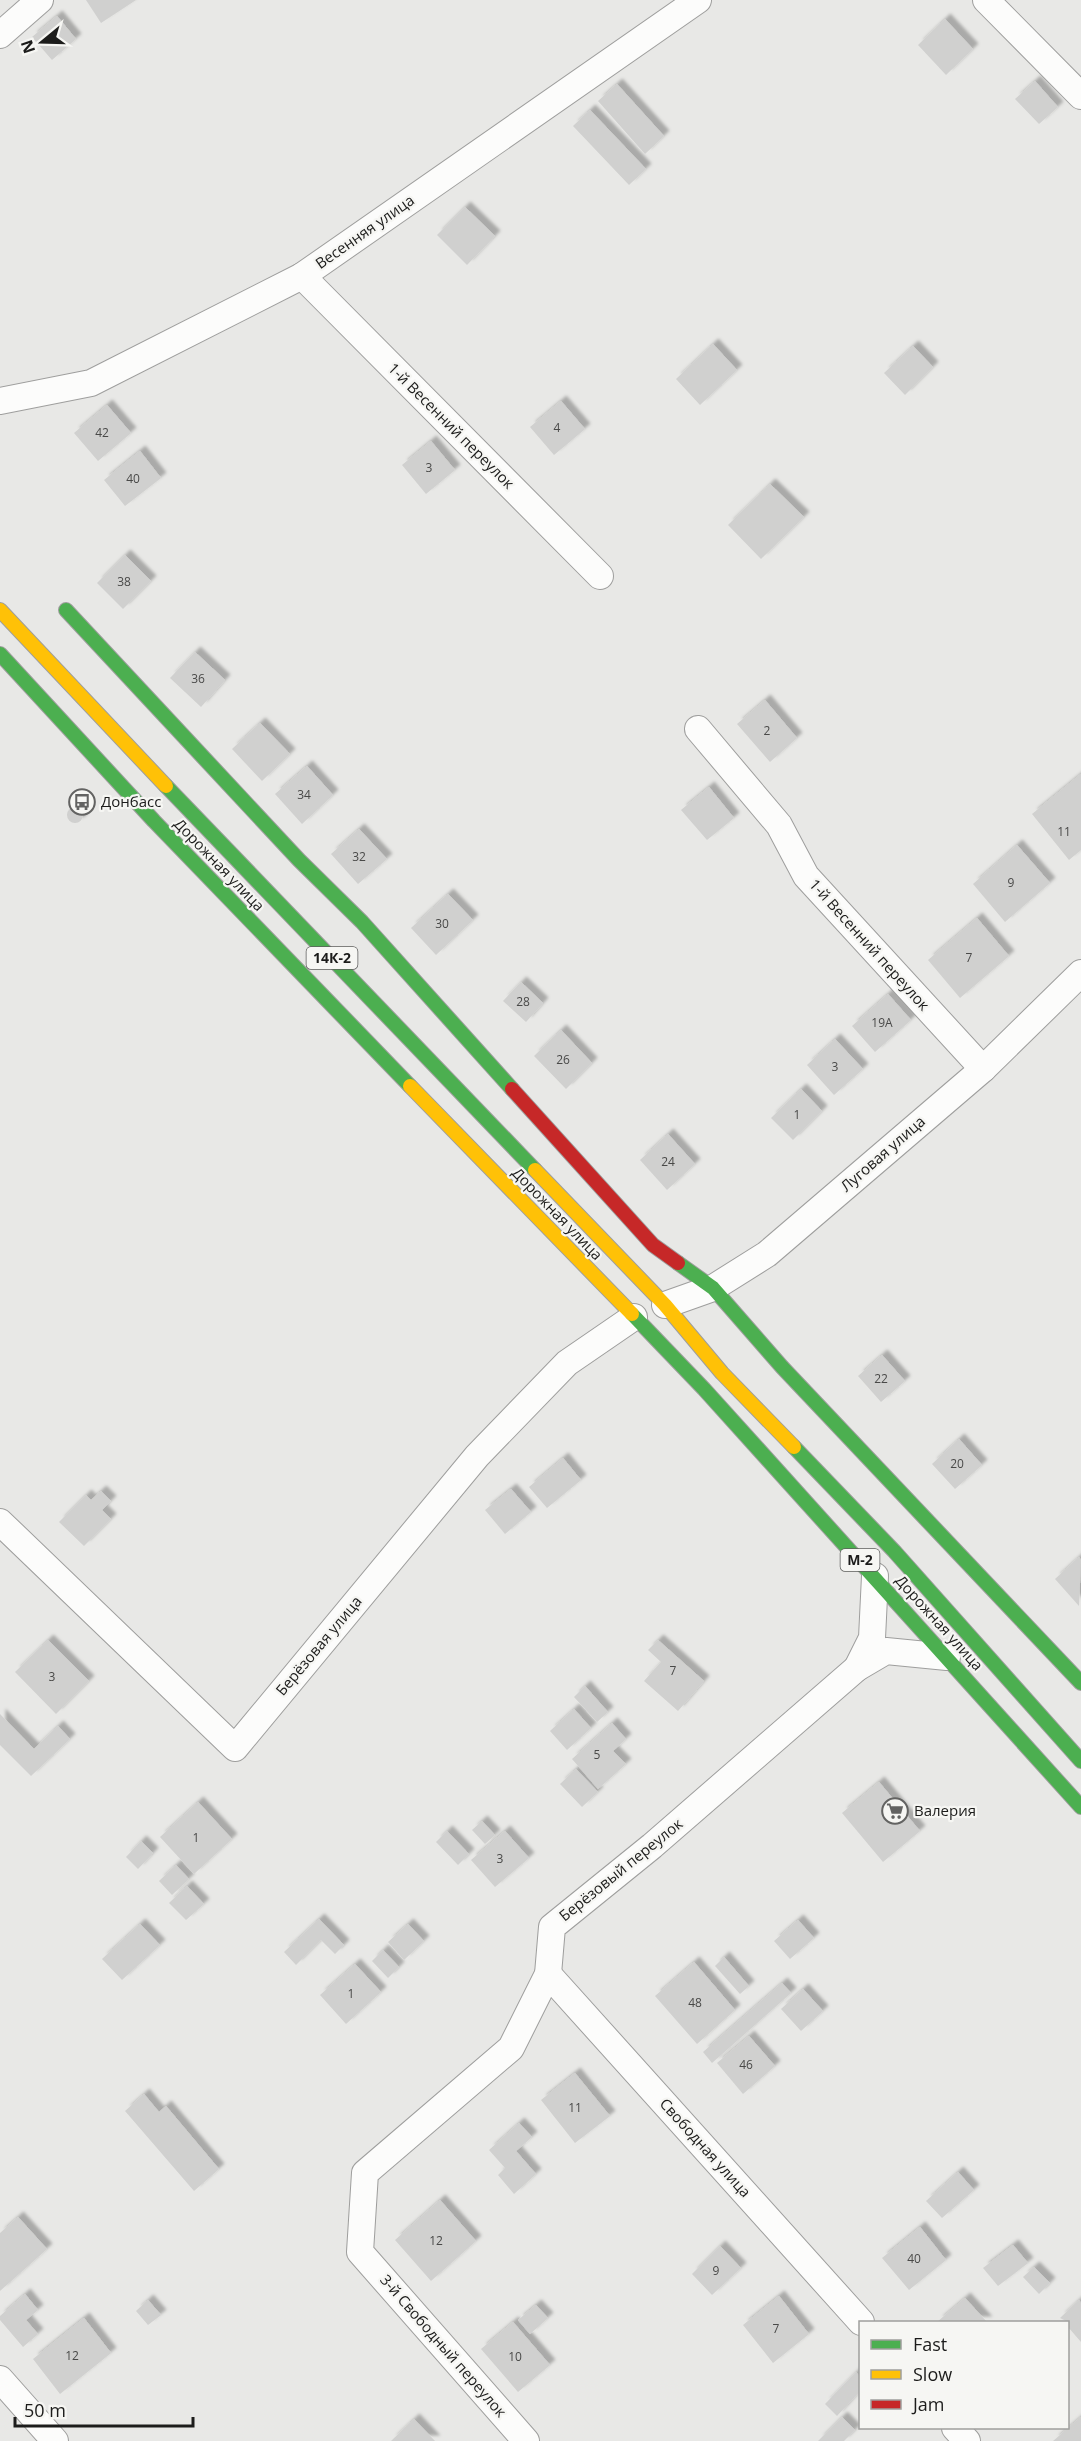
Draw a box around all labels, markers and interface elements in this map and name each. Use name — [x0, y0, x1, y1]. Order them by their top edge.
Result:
north arrow — [12, 12, 72, 72]
text: N — [15, 37, 40, 57]
street label: Весенняя улица — [311, 190, 418, 273]
street label: 1-й Весенний переулок — [384, 358, 519, 493]
house number: 4 — [554, 419, 561, 436]
house number: 42 — [95, 424, 109, 441]
house number: 3 — [426, 459, 433, 476]
house number: 40 — [126, 470, 140, 487]
house number: 38 — [117, 573, 131, 590]
house number: 36 — [191, 670, 205, 687]
house number: 2 — [764, 722, 771, 739]
house number: 34 — [297, 786, 311, 803]
bus stop icon: Донбасс — [67, 787, 97, 817]
place label: Донбасс — [101, 791, 161, 811]
street label: Дорожная улица — [170, 814, 269, 915]
house number: 11 — [1057, 823, 1071, 840]
house number: 32 — [352, 848, 366, 865]
street label: 1-й Весенний переулок — [805, 874, 934, 1015]
house number: 9 — [1008, 874, 1015, 891]
house number: 30 — [435, 915, 449, 932]
road number: 14К-2 — [306, 947, 358, 969]
house number: 7 — [966, 949, 973, 966]
house number: 28 — [516, 993, 530, 1010]
house number: 19А — [871, 1014, 893, 1031]
house number: 26 — [556, 1051, 570, 1068]
house number: 3 — [832, 1058, 839, 1075]
house number: 1 — [794, 1106, 800, 1123]
street label: Луговая улица — [836, 1111, 929, 1196]
house number: 24 — [661, 1153, 675, 1170]
street label: Дорожная улица — [508, 1163, 607, 1264]
house number: 22 — [874, 1370, 888, 1387]
house number: 20 — [950, 1455, 964, 1472]
road number: М-2 — [840, 1549, 880, 1571]
street label: Дорожная улица — [892, 1570, 988, 1674]
street label: Берёзовая улица — [271, 1591, 366, 1699]
house number: 7 — [670, 1662, 677, 1679]
house number: 3 — [49, 1668, 56, 1685]
house number: 5 — [594, 1746, 601, 1763]
supermarket icon: Валерия — [880, 1796, 910, 1826]
place label: Валерия — [914, 1800, 976, 1820]
street label: Берёзовый переулок — [555, 1813, 686, 1925]
house number: 1 — [193, 1829, 199, 1846]
house number: 3 — [497, 1850, 504, 1867]
house number: 1 — [348, 1985, 354, 2002]
house number: 48 — [688, 1994, 702, 2011]
house number: 46 — [739, 2056, 753, 2073]
street label: Свободная улица — [656, 2093, 756, 2201]
house number: 11 — [568, 2099, 582, 2116]
house number: 12 — [429, 2232, 443, 2249]
house number: 40 — [907, 2250, 921, 2267]
house number: 9 — [713, 2262, 720, 2279]
street label: 3-й Свободный переулок — [376, 2270, 512, 2421]
house number: 7 — [773, 2320, 780, 2337]
legend — [859, 2321, 1069, 2429]
text: Fast — [913, 2332, 947, 2356]
house number: 12 — [65, 2347, 79, 2364]
house number: 10 — [508, 2348, 522, 2365]
text: Slow — [913, 2362, 952, 2386]
scale bar — [15, 2390, 194, 2428]
text: Jam — [911, 2392, 945, 2416]
text: 50 m — [24, 2398, 66, 2422]

